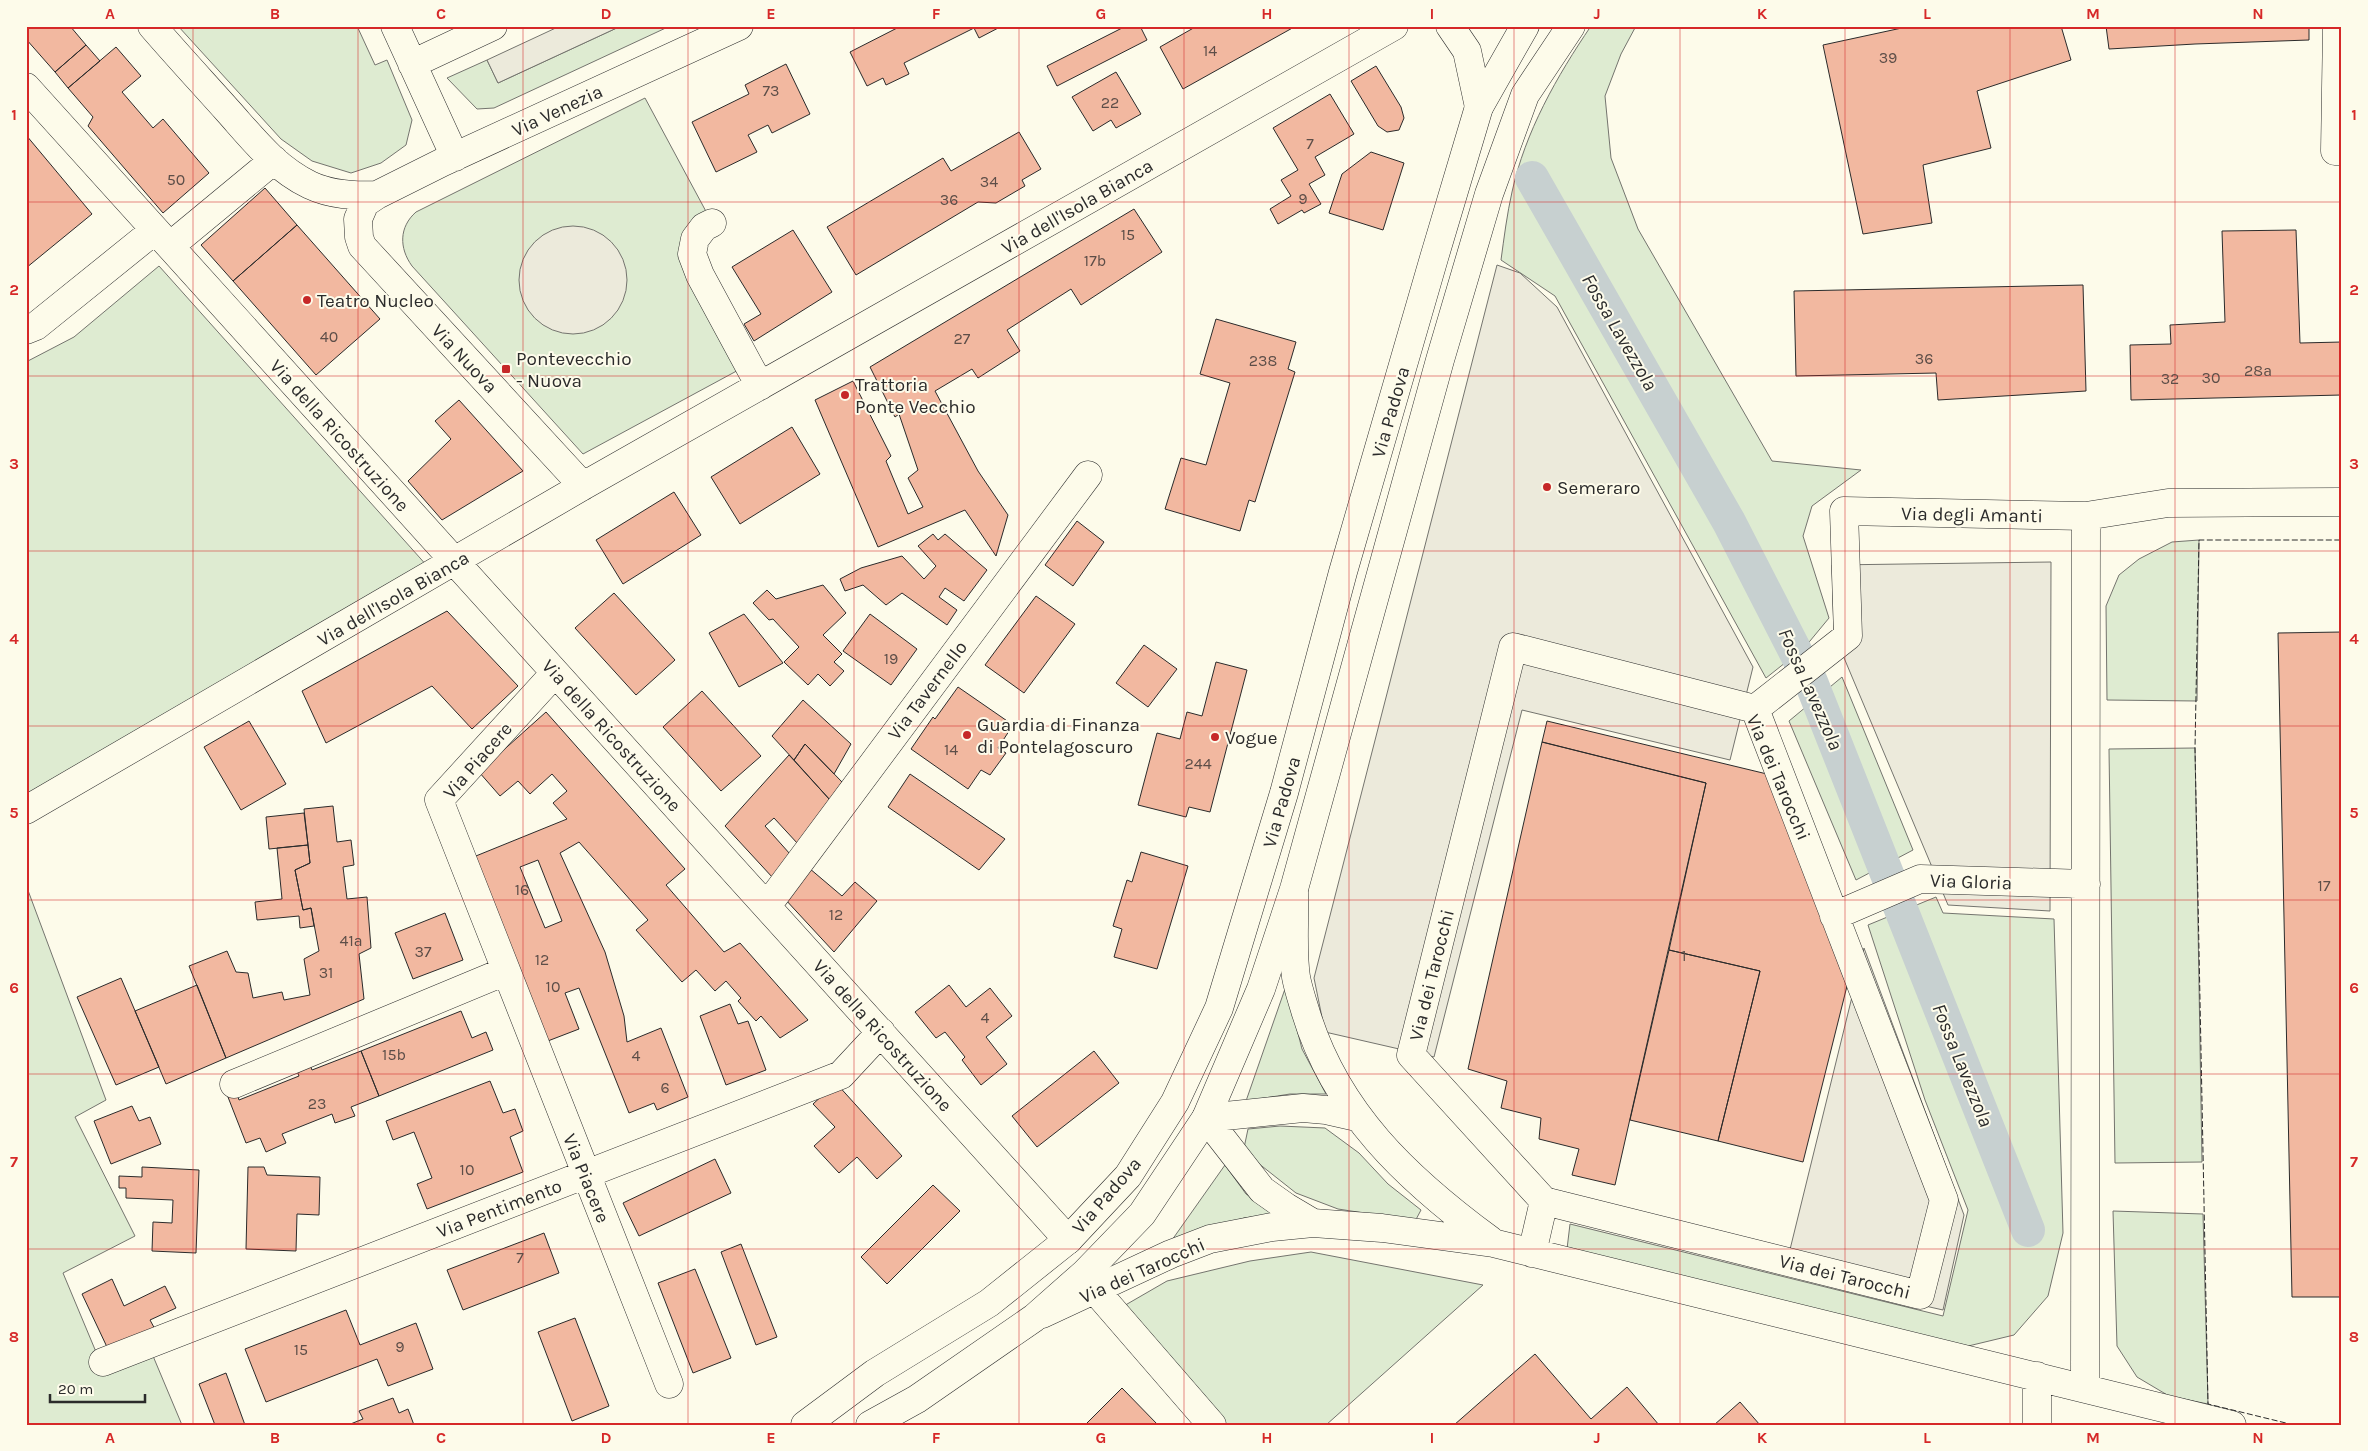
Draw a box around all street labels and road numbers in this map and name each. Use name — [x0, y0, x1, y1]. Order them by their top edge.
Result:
street label: Via Venezia — [509, 80, 606, 141]
street label: Via dell'Isola Bianca — [998, 155, 1157, 259]
street label: Via Nuova — [427, 320, 502, 398]
street label: Via della Ricostruzione — [265, 355, 413, 516]
street label: Via Padova — [1367, 364, 1414, 460]
street label: Via degli Amanti — [1901, 503, 2043, 527]
street label: Via dell'Isola Bianca — [314, 547, 473, 651]
street label: Via Tavernello — [883, 637, 972, 744]
street label: Via della Ricostruzione — [537, 655, 685, 816]
street label: Via dei Tarocchi — [1742, 711, 1815, 844]
street label: Via Piacere — [439, 718, 517, 803]
street label: Via Padova — [1258, 754, 1305, 850]
street label: Via Gloria — [1929, 870, 2012, 894]
street label: Via dei Tarocchi — [1405, 907, 1459, 1043]
street label: Via della Ricostruzione — [808, 955, 956, 1116]
street label: Via Piacere — [558, 1131, 614, 1226]
street label: Via Padova — [1068, 1153, 1146, 1238]
street label: Via Pentimento — [434, 1175, 565, 1243]
street label: Via dei Tarocchi — [1076, 1233, 1208, 1308]
street label: Via dei Tarocchi — [1777, 1250, 1913, 1304]

